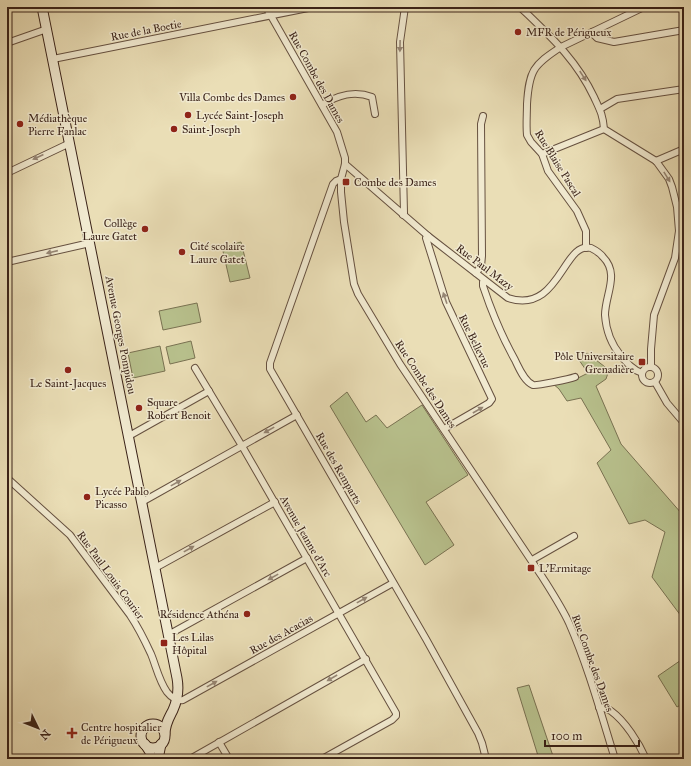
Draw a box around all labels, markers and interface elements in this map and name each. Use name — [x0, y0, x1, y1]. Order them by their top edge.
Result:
street label: Rue de la Boetie — [110, 17, 183, 44]
place label: MFR de Périgueux — [526, 26, 611, 39]
marker: MFR de Périgueux — [513, 27, 523, 37]
street label: Rue Combe des Dames — [286, 29, 347, 125]
one-way arrow — [397, 40, 403, 53]
one-way arrow — [579, 71, 587, 82]
place label: Villa Combe des Dames — [178, 91, 285, 104]
marker: Villa Combe des Dames — [288, 92, 298, 102]
place label: Lycée Saint-Joseph — [196, 109, 284, 123]
marker: Lycée Saint-Joseph — [183, 110, 193, 120]
place label: Médiathèque Pierre Fanlac — [28, 112, 88, 138]
marker: Médiathèque Pierre Fanlac — [15, 119, 25, 129]
place label: Saint-Joseph — [182, 123, 240, 137]
marker: Saint-Joseph — [169, 124, 179, 134]
street label: Rue Blaise Pascal — [532, 127, 583, 199]
one-way arrow — [33, 154, 44, 160]
one-way arrow — [663, 171, 670, 183]
place label: Combe des Dames — [354, 176, 436, 189]
marker: Combe des Dames — [341, 177, 351, 187]
place label: Collège Laure Gatet — [82, 217, 137, 243]
marker: Collège Laure Gatet — [140, 224, 150, 234]
place label: Cité scolaire Laure Gatet — [190, 240, 245, 266]
street label: Rue Paul Mazy — [453, 242, 517, 294]
marker: Cité scolaire Laure Gatet — [177, 247, 187, 257]
one-way arrow — [46, 249, 58, 255]
street label: Avenue Georges Pompidou — [102, 274, 138, 395]
one-way arrow — [442, 292, 448, 304]
street label: Rue Bellevue — [456, 312, 493, 371]
street label: Rue Combe des Dames — [392, 338, 459, 431]
place label: Pôle Universitaire Grenadière — [554, 350, 634, 376]
marker: Pôle Universitaire Grenadière — [637, 357, 647, 367]
marker: Le Saint-Jacques — [63, 365, 73, 375]
place label: Le Saint-Jacques — [30, 377, 106, 391]
place label: Square Robert Benoit — [147, 396, 211, 422]
marker: Square Robert Benoit — [134, 403, 144, 413]
one-way arrow — [472, 406, 484, 413]
one-way arrow — [264, 427, 275, 434]
street label: Rue des Remparts — [313, 430, 364, 506]
one-way arrow — [170, 480, 182, 486]
place label: Lycée Pablo Picasso — [95, 485, 149, 511]
marker: Lycée Pablo Picasso — [82, 492, 92, 502]
street label: Avenue Jeanne d'Arc — [276, 492, 334, 580]
street label: Rue Paul Louis Courier — [74, 529, 148, 623]
one-way arrow — [184, 546, 195, 553]
place label: L'Ermitage — [539, 562, 592, 575]
marker: L'Ermitage — [526, 563, 536, 573]
one-way arrow — [267, 573, 279, 580]
one-way arrow — [356, 597, 368, 604]
place label: Résidence Athéna — [160, 608, 239, 621]
marker: Résidence Athéna — [242, 609, 252, 619]
street label: Rue des Acacias — [248, 612, 315, 657]
street label: Rue Combe des Dames — [569, 613, 616, 714]
place label: Les Lilas Hôpital — [172, 631, 214, 657]
marker: Les Lilas Hôpital — [159, 638, 169, 648]
one-way arrow — [326, 675, 338, 682]
one-way arrow — [206, 681, 218, 687]
north arrow — [18, 708, 58, 748]
place label: Centre hospitalier de Périgueux — [81, 721, 162, 747]
scale bar — [545, 722, 639, 748]
text: N — [37, 727, 53, 743]
marker: Centre hospitalier de Périgueux — [66, 727, 78, 739]
text: 100 m — [551, 729, 582, 743]

